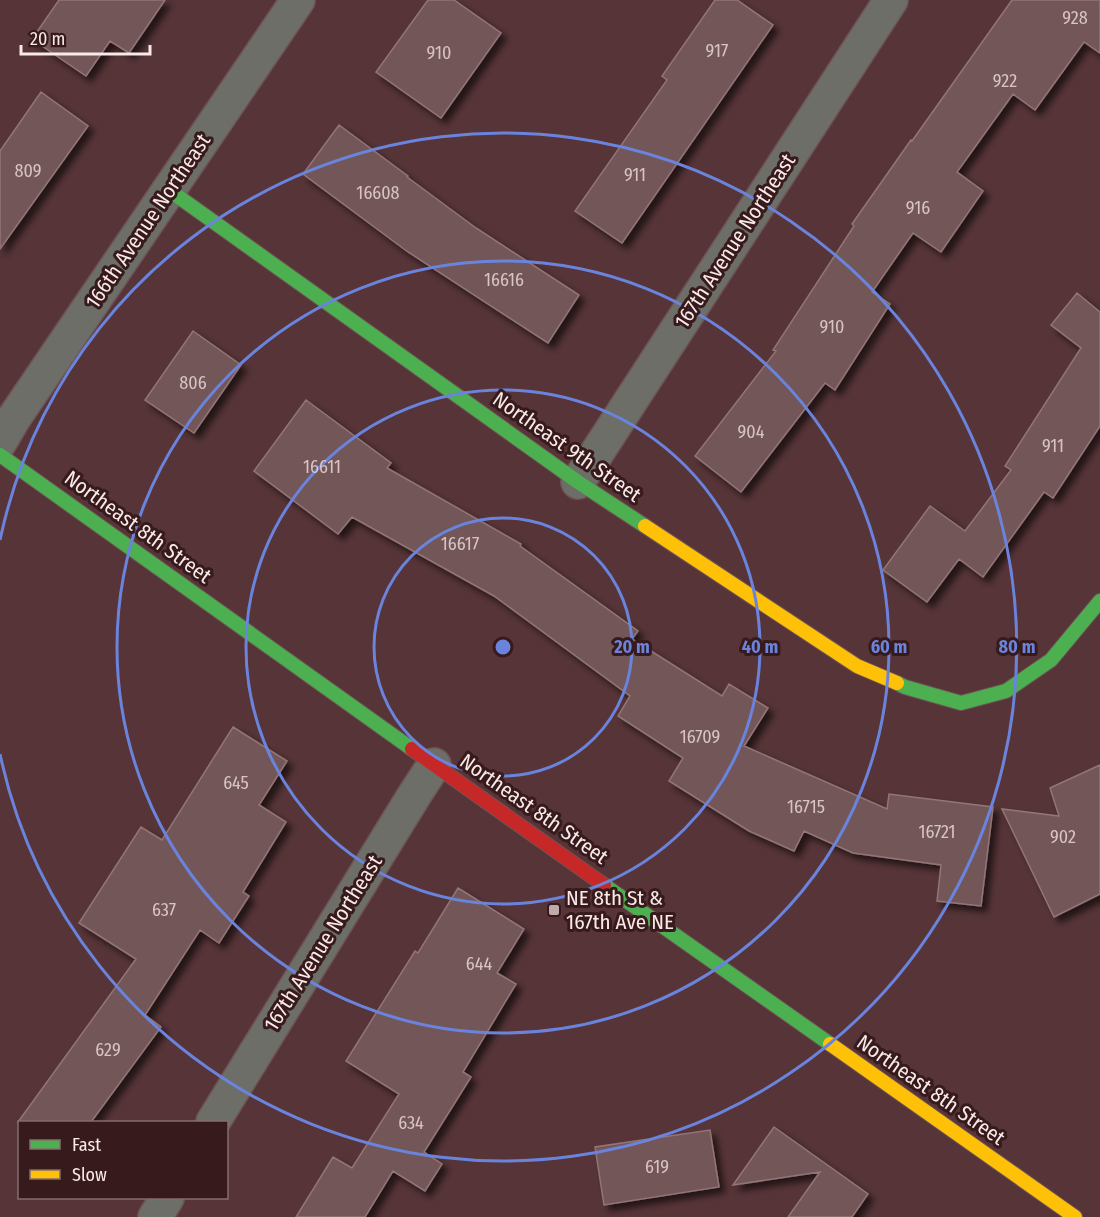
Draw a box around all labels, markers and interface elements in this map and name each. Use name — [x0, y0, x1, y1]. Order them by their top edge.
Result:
house number: 928 — [1062, 7, 1088, 29]
scale bar — [21, 18, 150, 56]
text: 20 m — [30, 28, 65, 50]
house number: 917 — [706, 40, 728, 62]
house number: 910 — [427, 42, 451, 64]
house number: 922 — [993, 70, 1017, 92]
street label: 166th Avenue Northeast — [80, 129, 216, 313]
street label: 167th Avenue Northeast — [669, 149, 801, 333]
house number: 809 — [15, 160, 41, 182]
house number: 911 — [624, 164, 646, 186]
house number: 16608 — [356, 182, 400, 204]
house number: 916 — [906, 197, 930, 219]
house number: 16616 — [484, 269, 524, 291]
house number: 910 — [820, 316, 844, 338]
house number: 806 — [179, 372, 207, 394]
street label: Northeast 9th Street — [488, 386, 646, 508]
house number: 904 — [738, 421, 765, 443]
house number: 911 — [1042, 435, 1064, 457]
house number: 16611 — [303, 456, 341, 478]
street label: Northeast 8th Street — [60, 465, 217, 589]
house number: 16617 — [441, 533, 479, 555]
text: 20 m — [613, 636, 650, 658]
text: 40 m — [742, 636, 778, 658]
text: 60 m — [871, 636, 907, 658]
text: 80 m — [999, 636, 1035, 658]
centre of rings — [493, 637, 513, 657]
house number: 16709 — [680, 726, 720, 748]
street label: Northeast 8th Street — [455, 748, 613, 870]
house number: 645 — [223, 772, 249, 794]
house number: 16715 — [787, 796, 825, 818]
house number: 16721 — [918, 821, 956, 843]
house number: 902 — [1050, 826, 1076, 848]
street label: 167th Avenue Northeast — [258, 850, 388, 1036]
place label: NE 8th St & 167th Ave NE — [566, 885, 674, 935]
house number: 637 — [152, 899, 176, 921]
marker: NE 8th St & 167th Ave NE — [547, 903, 561, 917]
house number: 644 — [466, 953, 492, 975]
street label: Northeast 8th Street — [852, 1029, 1010, 1151]
house number: 629 — [95, 1039, 121, 1061]
house number: 634 — [398, 1112, 424, 1134]
legend — [18, 1121, 228, 1199]
text: Fast — [72, 1134, 101, 1156]
house number: 619 — [645, 1156, 669, 1178]
text: Slow — [72, 1164, 107, 1186]

